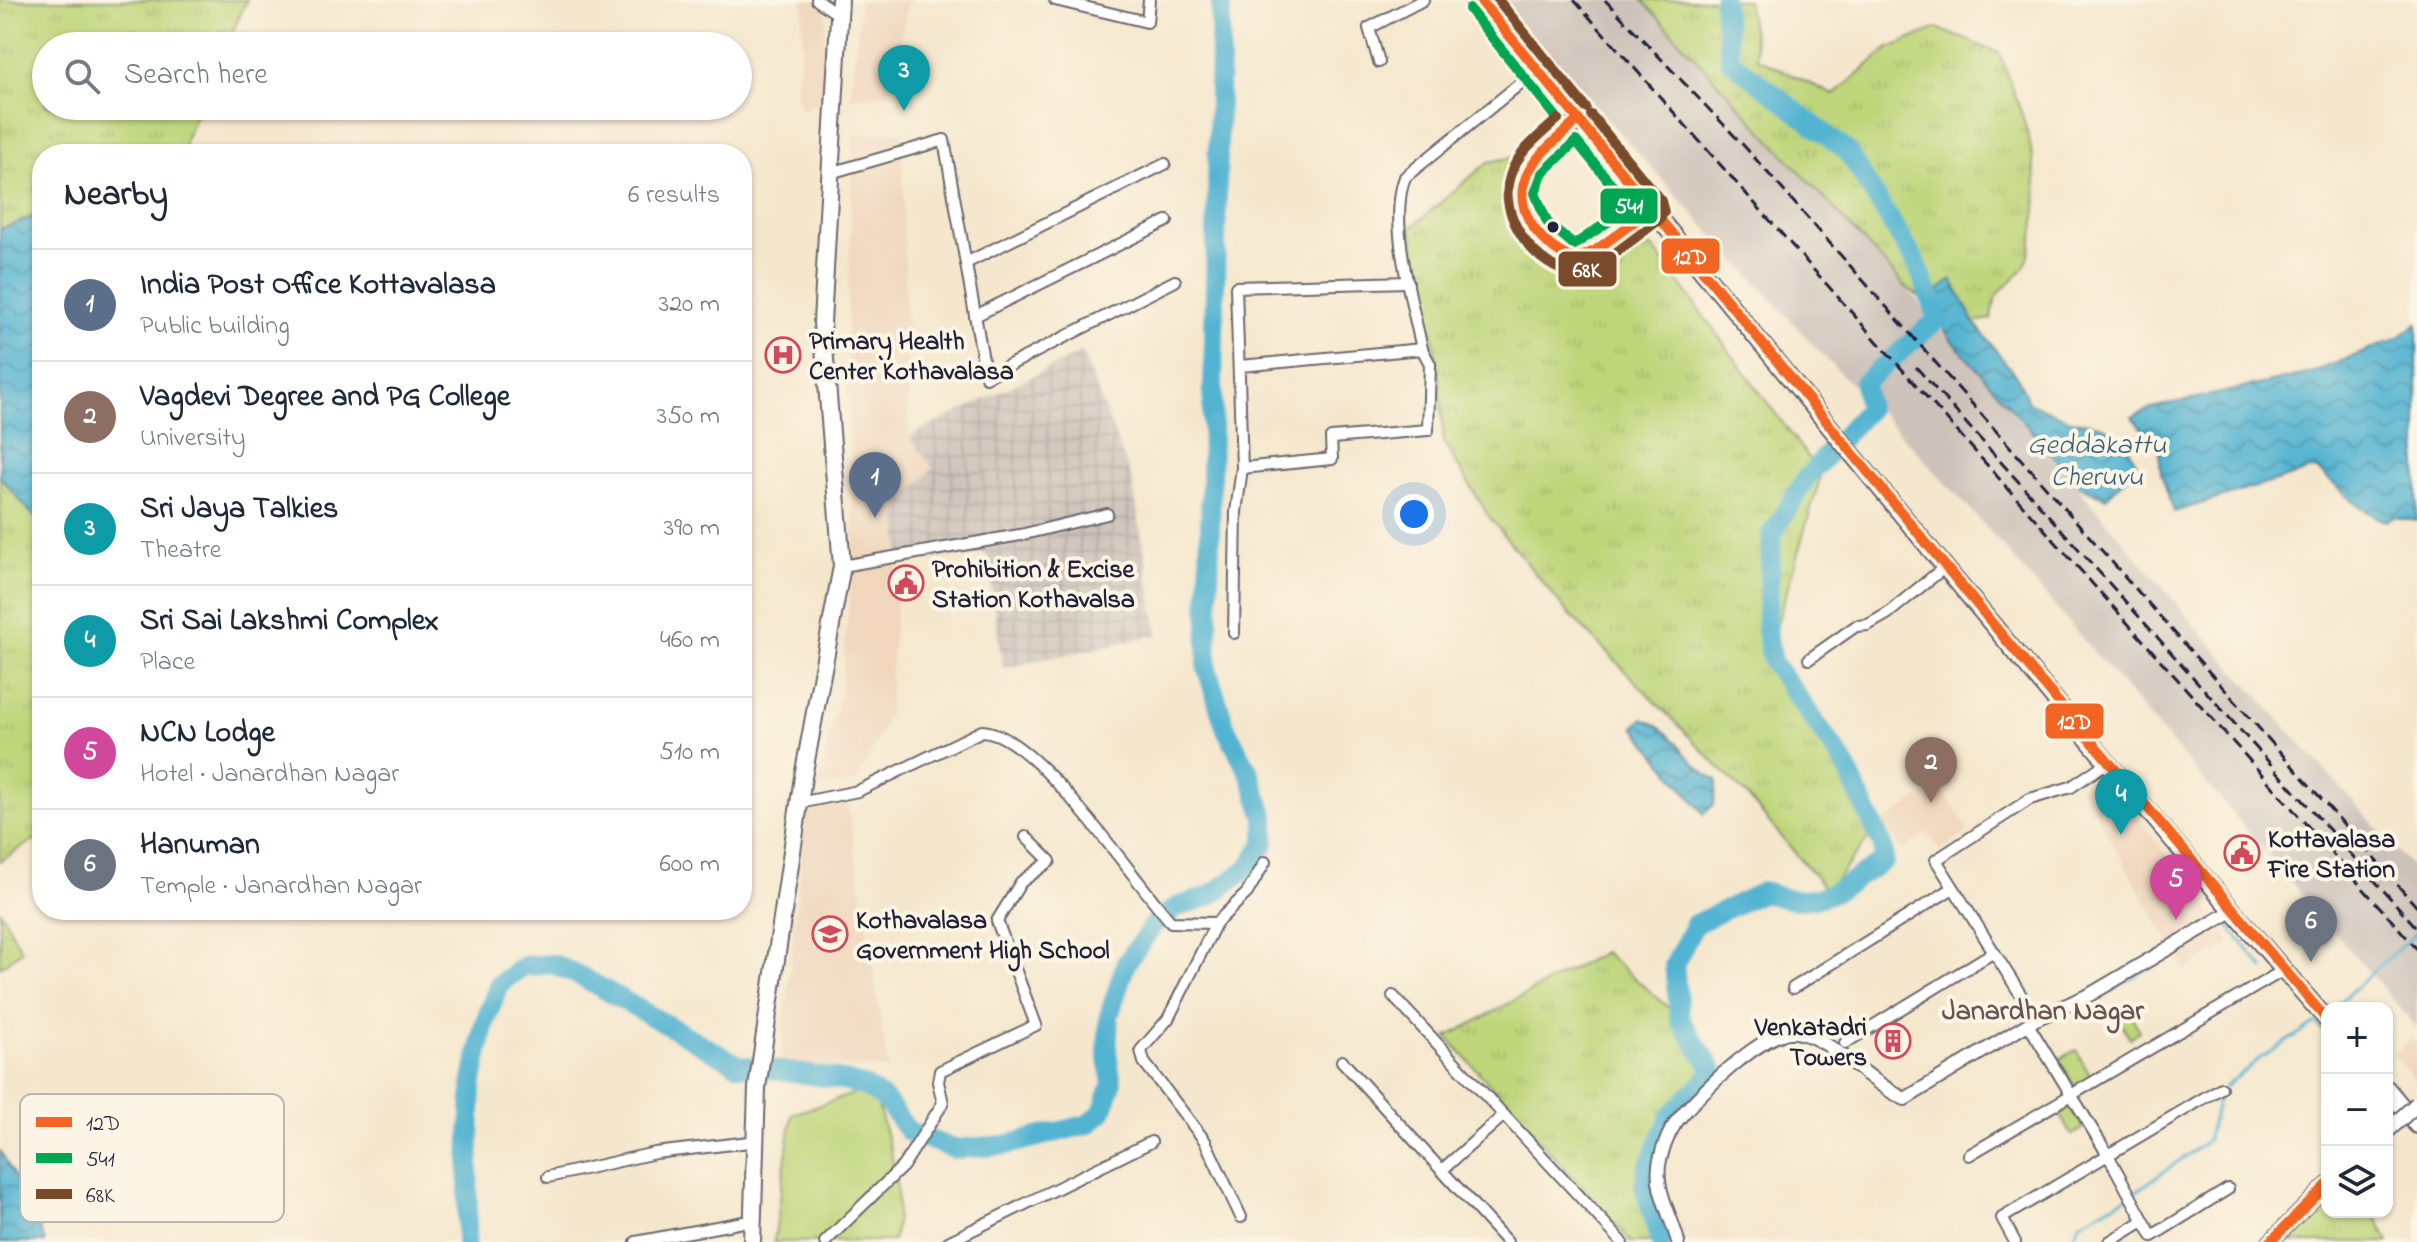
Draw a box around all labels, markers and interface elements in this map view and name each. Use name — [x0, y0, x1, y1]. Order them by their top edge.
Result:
search box — [32, 32, 752, 120]
pin: 3 — [878, 45, 930, 111]
icon: search — [60, 54, 104, 98]
text: Search here — [124, 54, 268, 98]
text: Nearby — [64, 171, 168, 221]
text: 6 results — [628, 177, 720, 215]
line badge: 541 — [1599, 187, 1659, 225]
text: 541 — [1615, 192, 1643, 224]
unlabelled marker — [1545, 219, 1561, 235]
line badge: 12D — [1660, 237, 1721, 275]
text: 12D — [1673, 243, 1707, 275]
line badge: 68K — [1557, 250, 1618, 288]
text: 68K — [1573, 256, 1603, 288]
text: India Post Office Kottavalasa — [140, 264, 496, 308]
text: 1 — [86, 286, 94, 324]
text: 320 m — [658, 286, 720, 324]
text: Public building — [140, 308, 290, 346]
place label: Primary Health Center Kothavalasa — [809, 324, 1014, 392]
hospital icon: Primary Health Center Kothavalasa — [764, 336, 802, 374]
text: Vagdevi Degree and PG College — [140, 376, 510, 420]
text: 2 — [84, 398, 96, 436]
text: 350 m — [656, 398, 720, 436]
text: University — [140, 420, 246, 458]
water label: Geddakattu Cheruvu — [2028, 426, 2166, 499]
pin: 1 — [849, 452, 901, 518]
text: Sri Jaya Talkies — [140, 488, 338, 532]
your location — [1394, 494, 1434, 534]
text: 3 — [85, 510, 95, 548]
text: 390 m — [664, 510, 720, 548]
text: Theatre — [140, 532, 221, 570]
place label: Prohibition & Excise Station Kothavalsa — [932, 552, 1135, 620]
public building icon: Prohibition & Excise Station Kothavalsa — [887, 564, 925, 602]
text: Sri Sai Lakshmi Complex — [140, 600, 439, 644]
text: 4 — [85, 622, 95, 660]
text: 460 m — [660, 622, 720, 660]
text: Place — [140, 644, 195, 682]
line badge: 12D — [2044, 702, 2105, 740]
text: 12D — [2057, 708, 2091, 740]
text: NCN Lodge — [140, 712, 275, 756]
text: 5 — [83, 734, 97, 772]
text: 510 m — [659, 734, 720, 772]
pin: 2 — [1905, 737, 1957, 803]
text: Hotel · Janardhan Nagar — [140, 756, 399, 794]
pin: 4 — [2095, 769, 2147, 835]
place label: Kottavalasa Fire Station — [2266, 822, 2395, 890]
text: Hanuman — [140, 824, 260, 868]
public building icon: Kottavalasa Fire Station — [2223, 834, 2261, 872]
text: 6 — [84, 846, 96, 884]
text: 600 m — [659, 846, 720, 884]
pin: 5 — [2150, 854, 2202, 920]
text: Temple · Janardhan Nagar — [140, 868, 422, 906]
pin: 6 — [2285, 896, 2337, 962]
place label: Kothavalasa Government High School — [856, 903, 1110, 972]
school or university icon: Kothavalasa Government High School — [811, 915, 849, 953]
district label: Janardhan Nagar — [1942, 992, 2145, 1034]
map controls — [2321, 1002, 2393, 1218]
button: + — [2321, 1002, 2393, 1074]
place label: Venkatadri Towers — [1754, 1010, 1867, 1078]
building icon: Venkatadri Towers — [1874, 1022, 1912, 1060]
button: − — [2321, 1074, 2393, 1146]
legend — [20, 1094, 284, 1222]
text: 12D — [86, 1109, 120, 1141]
text: 541 — [86, 1145, 115, 1177]
button: layers — [2321, 1146, 2393, 1218]
text: 68K — [86, 1181, 115, 1213]

